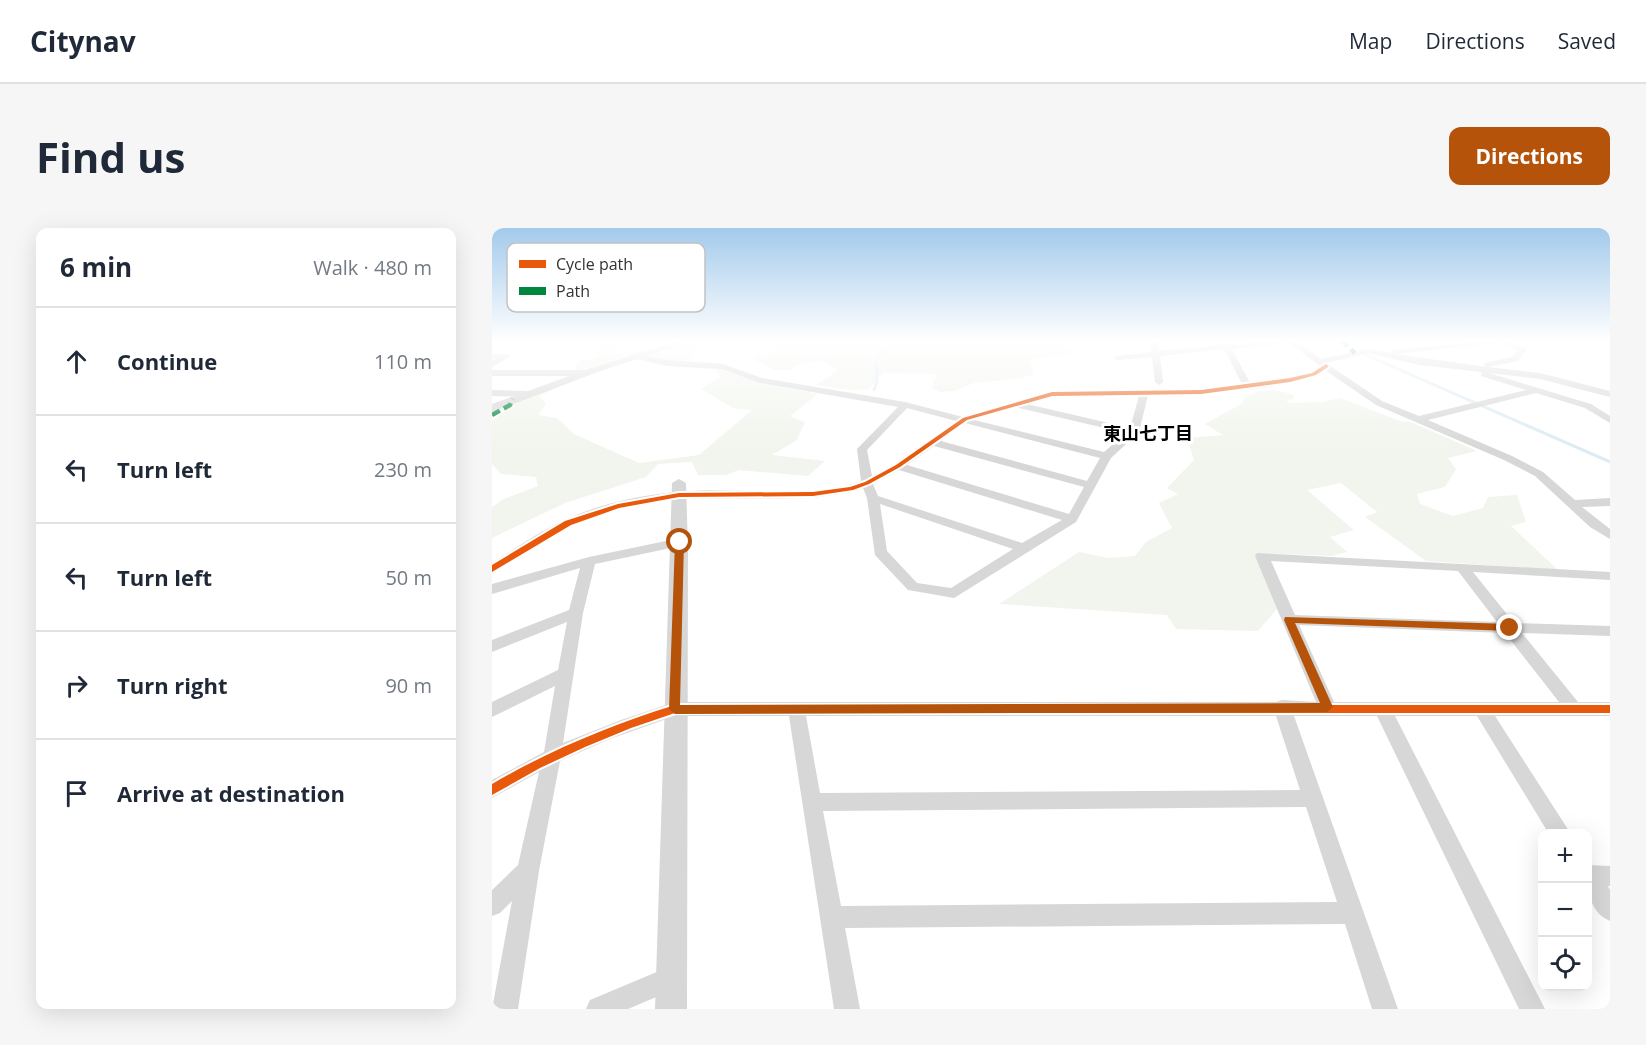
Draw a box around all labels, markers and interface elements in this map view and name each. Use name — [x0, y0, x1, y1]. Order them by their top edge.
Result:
text: Citynav — [30, 22, 136, 60]
text: Map — [1349, 27, 1392, 55]
text: Directions — [1425, 27, 1525, 55]
text: Saved — [1558, 27, 1616, 55]
button: Directions — [1449, 127, 1610, 185]
text: Find us — [36, 128, 185, 185]
legend — [507, 243, 705, 312]
text: 6 min — [60, 249, 132, 285]
text: Cycle path — [556, 253, 633, 275]
text: Walk · 480 m — [313, 254, 432, 281]
text: Path — [556, 280, 590, 302]
icon: ahead — [60, 345, 93, 378]
text: Continue — [117, 346, 217, 376]
text: 110 m — [374, 348, 432, 375]
district label: 東山七丁目 — [1103, 421, 1193, 445]
icon: left — [60, 453, 93, 486]
text: Turn left — [117, 454, 212, 484]
text: 230 m — [374, 456, 432, 483]
route start — [666, 528, 692, 554]
icon: left — [60, 561, 93, 594]
text: Turn left — [117, 562, 212, 592]
text: 50 m — [385, 564, 432, 591]
route end — [1496, 614, 1522, 640]
icon: right — [60, 669, 93, 702]
text: Turn right — [117, 670, 228, 700]
text: 90 m — [385, 672, 432, 699]
icon: arrive — [60, 777, 93, 810]
text: Arrive at destination — [117, 778, 345, 808]
map controls — [1538, 829, 1592, 991]
button: + — [1538, 829, 1592, 883]
button: − — [1538, 883, 1592, 937]
button: locate — [1538, 937, 1592, 991]

